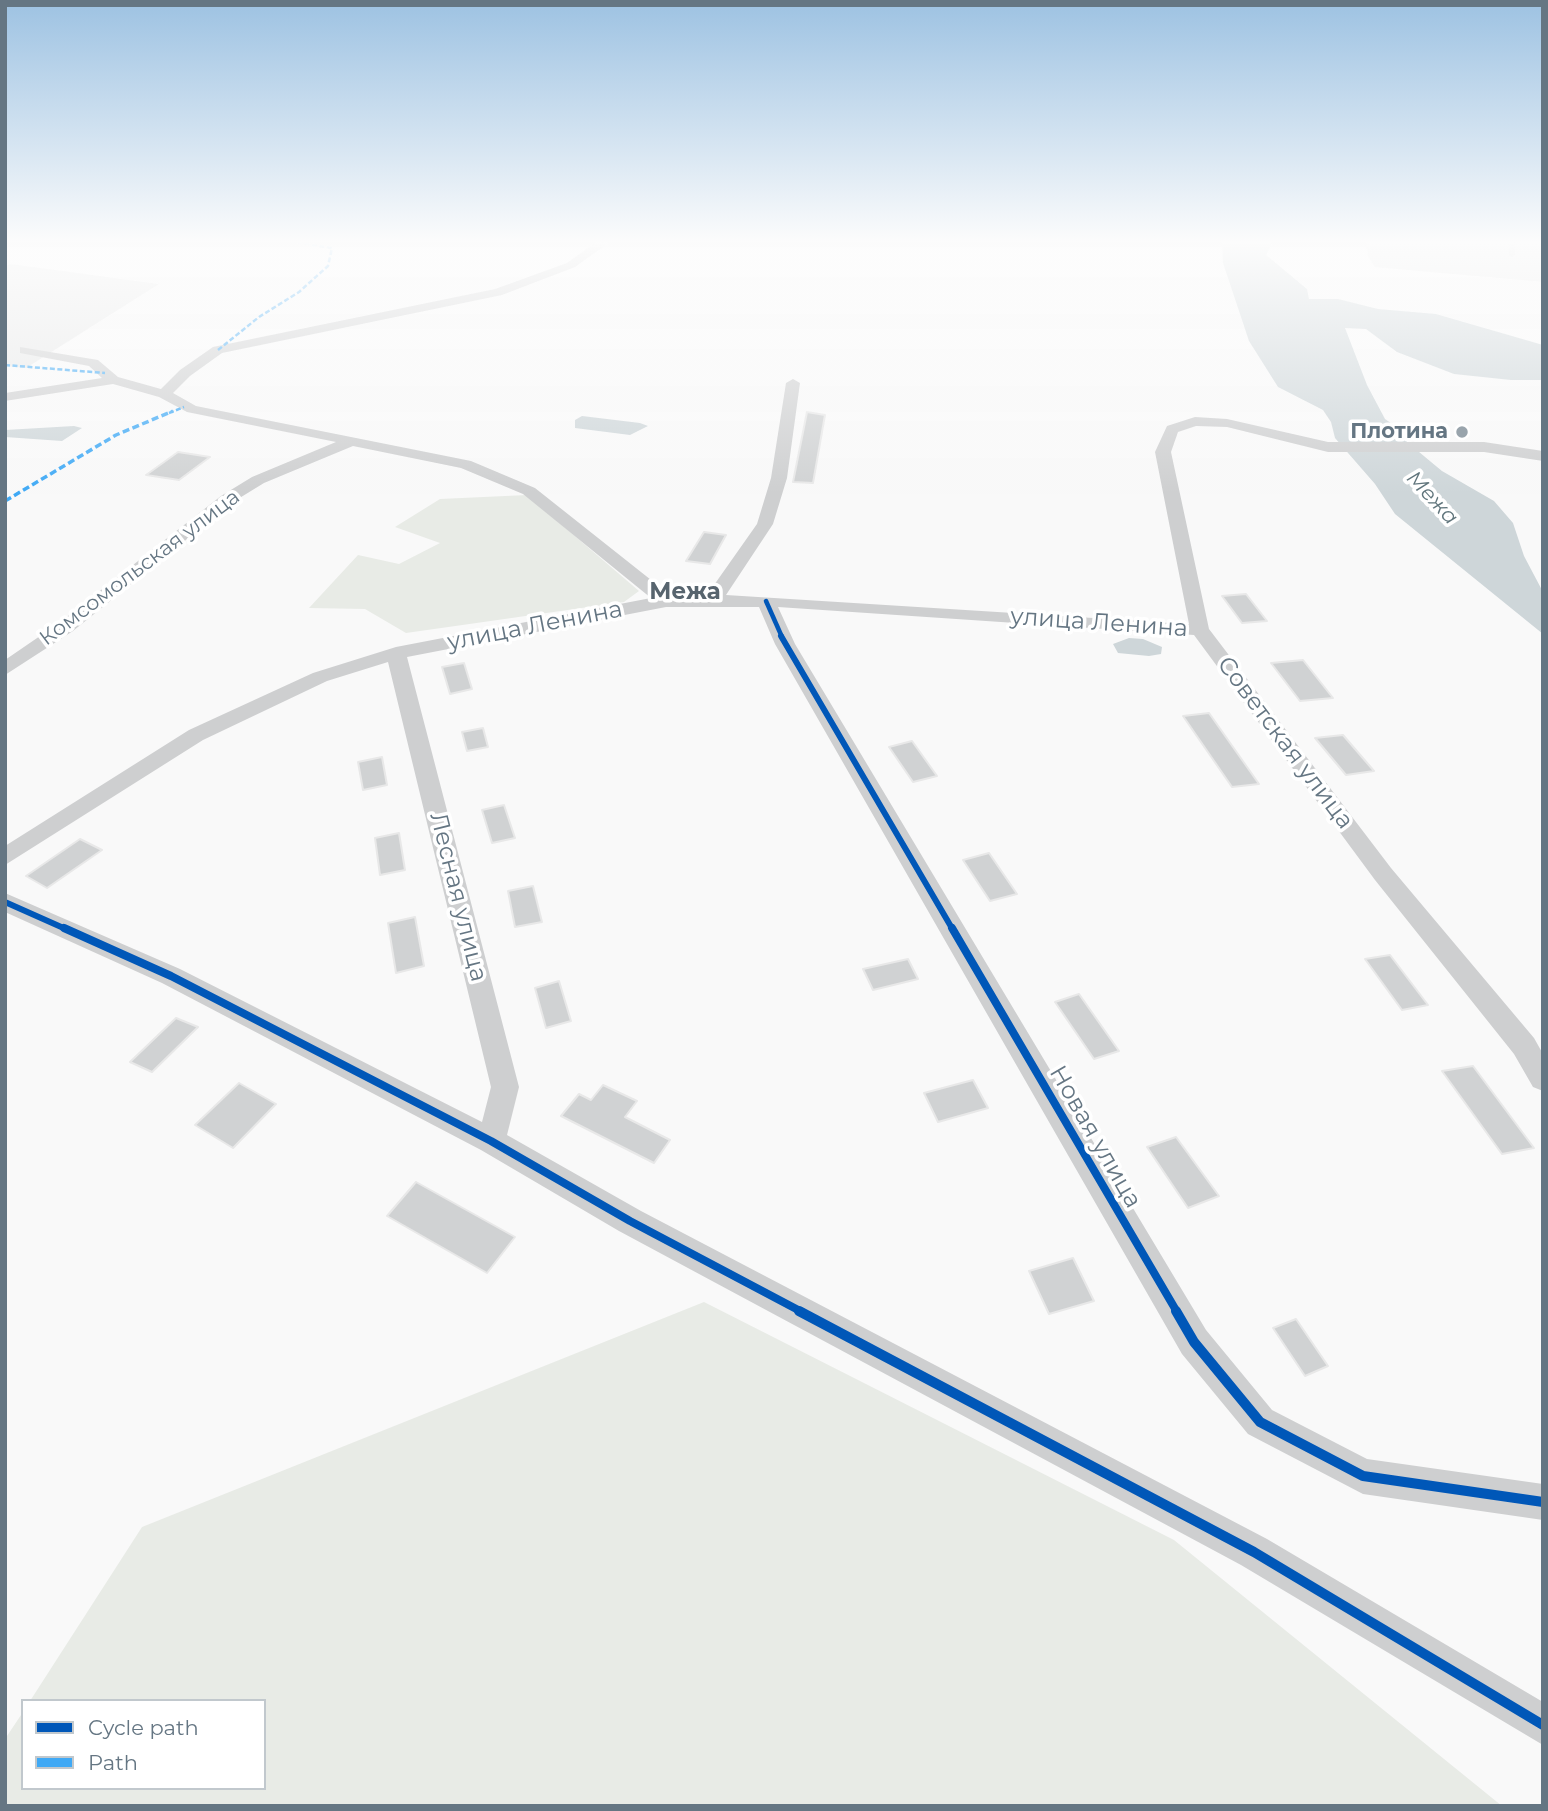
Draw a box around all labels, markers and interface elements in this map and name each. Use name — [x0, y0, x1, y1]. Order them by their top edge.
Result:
place label: Плотина — [1350, 419, 1448, 445]
marker: Плотина — [1454, 424, 1470, 440]
water label: Межа — [1401, 466, 1463, 530]
street label: Комсомольская улица — [35, 485, 245, 651]
district label: Межа — [649, 578, 721, 606]
street label: улица Ленина — [445, 595, 625, 657]
street label: улица Ленина — [1009, 602, 1189, 644]
street label: Советская улица — [1211, 651, 1359, 835]
street label: Лесная улица — [423, 810, 493, 984]
street label: Новая улица — [1043, 1061, 1147, 1213]
legend — [21, 1699, 266, 1790]
text: Cycle path — [88, 1715, 199, 1740]
text: Path — [88, 1750, 138, 1775]

